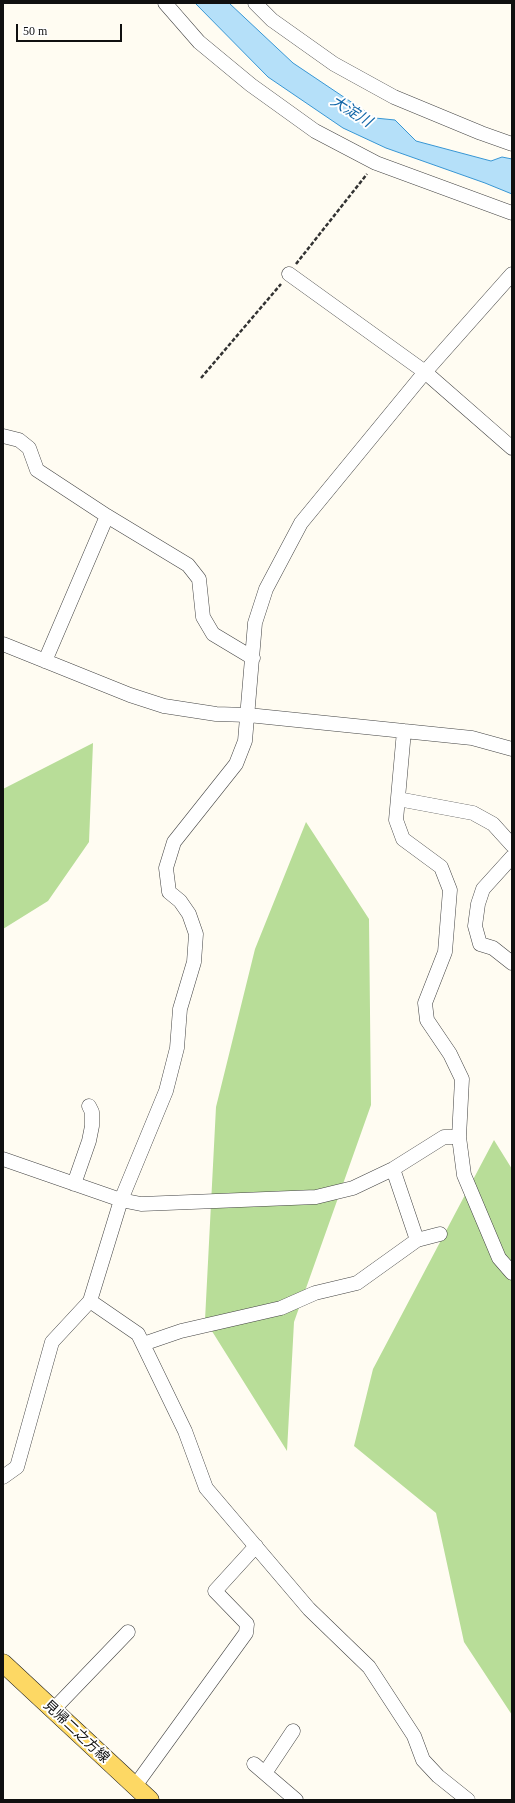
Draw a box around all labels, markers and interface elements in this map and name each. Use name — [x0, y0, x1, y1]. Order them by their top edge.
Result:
scale bar — [18, 16, 124, 42]
text: 50 m — [23, 24, 47, 38]
water label: 大淀川 — [327, 92, 375, 132]
street label: 見帰二之方線 — [40, 1697, 112, 1767]

